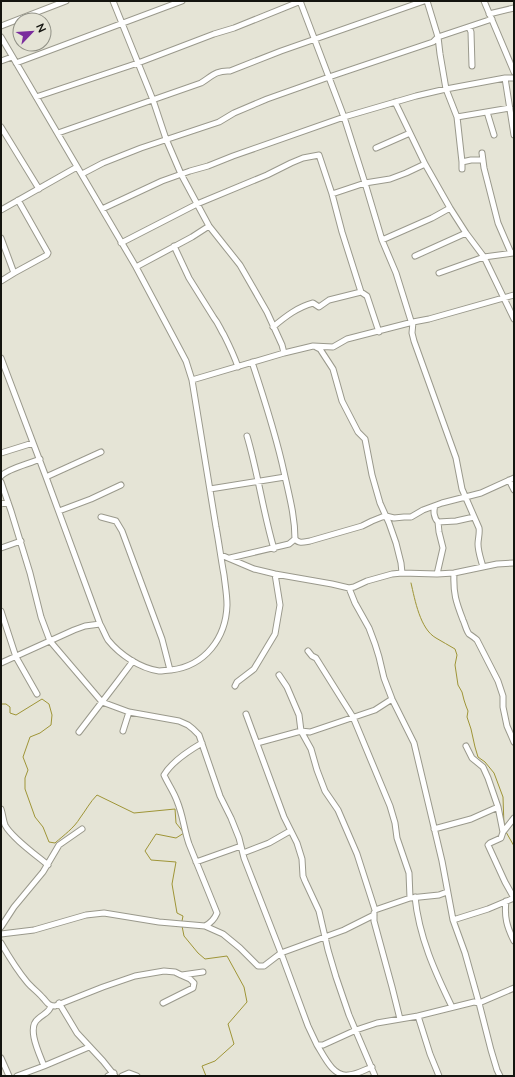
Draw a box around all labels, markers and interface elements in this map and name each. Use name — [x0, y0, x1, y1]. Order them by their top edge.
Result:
north arrow — [12, 12, 52, 52]
text: N — [34, 21, 49, 34]

